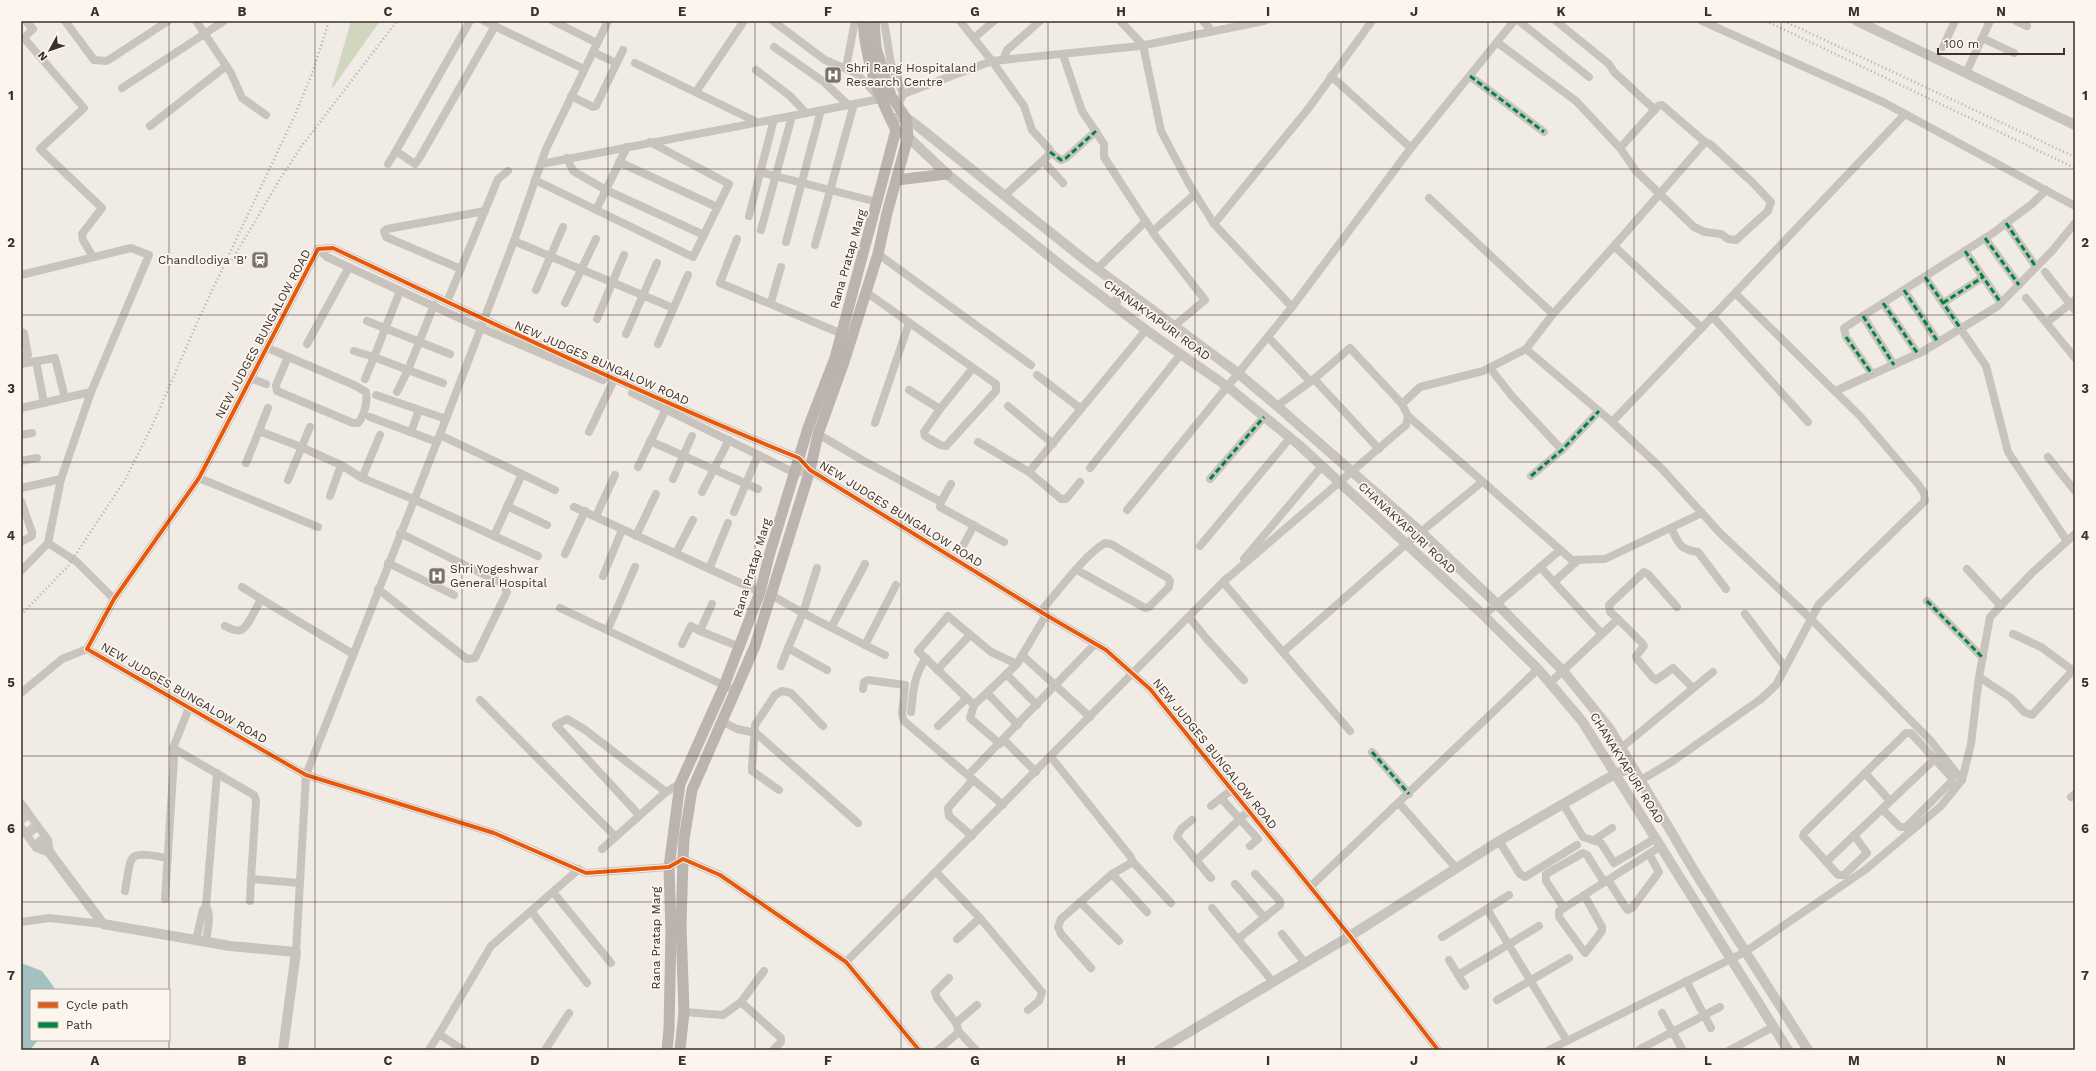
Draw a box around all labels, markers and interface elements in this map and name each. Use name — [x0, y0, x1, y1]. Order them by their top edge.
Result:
text: A — [91, 4, 100, 19]
text: B — [238, 4, 247, 19]
text: C — [384, 4, 393, 19]
text: D — [530, 4, 540, 19]
text: E — [678, 4, 686, 19]
text: F — [824, 4, 832, 19]
text: G — [970, 4, 980, 19]
text: H — [1116, 4, 1126, 19]
text: I — [1266, 4, 1270, 19]
text: J — [1410, 4, 1418, 19]
text: K — [1556, 4, 1566, 19]
text: L — [1704, 4, 1712, 19]
text: M — [1848, 4, 1860, 19]
text: N — [1996, 4, 2006, 19]
north arrow — [30, 30, 70, 70]
scale bar — [1938, 30, 2064, 56]
text: 100 m — [1944, 37, 1979, 51]
text: N — [35, 49, 50, 63]
place label: Shri Rang Hospitaland Research Centre — [846, 61, 976, 89]
hospital icon: Shri Rang Hospitaland Research Centre — [823, 65, 843, 85]
text: 1 — [8, 88, 14, 103]
text: 1 — [2082, 88, 2088, 103]
street label: Rana Pratap Marg — [827, 207, 869, 310]
text: 2 — [7, 235, 15, 250]
text: 2 — [2081, 235, 2089, 250]
street label: NEW JUDGES BUNGALOW ROAD — [212, 247, 314, 421]
station icon: Chandlodiya 'B' — [250, 250, 270, 270]
place label: Chandlodiya 'B' — [158, 253, 247, 267]
street label: CHANAKYAPURI ROAD — [1101, 277, 1213, 363]
street label: NEW JUDGES BUNGALOW ROAD — [513, 318, 691, 408]
text: 3 — [7, 381, 15, 396]
text: 3 — [2081, 381, 2089, 396]
street label: NEW JUDGES BUNGALOW ROAD — [817, 458, 985, 570]
street label: CHANAKYAPURI ROAD — [1355, 479, 1459, 577]
street label: Rana Pratap Marg — [730, 516, 774, 619]
text: 4 — [7, 528, 16, 543]
text: 4 — [2081, 528, 2090, 543]
place label: Shri Yogeshwar General Hospital — [450, 562, 548, 590]
hospital icon: Shri Yogeshwar General Hospital — [427, 566, 447, 586]
street label: NEW JUDGES BUNGALOW ROAD — [98, 640, 270, 746]
text: 5 — [7, 675, 15, 690]
text: 5 — [2081, 675, 2089, 690]
street label: NEW JUDGES BUNGALOW ROAD — [1150, 676, 1280, 832]
street label: CHANAKYAPURI ROAD — [1587, 710, 1667, 826]
text: 6 — [7, 821, 15, 836]
text: 6 — [2081, 821, 2089, 836]
street label: Rana Pratap Marg — [649, 886, 663, 989]
text: 7 — [7, 968, 15, 983]
text: 7 — [2081, 968, 2089, 983]
legend — [30, 989, 170, 1041]
text: Cycle path — [66, 998, 128, 1012]
text: Path — [66, 1018, 92, 1032]
text: A — [91, 1053, 100, 1068]
text: B — [238, 1053, 247, 1068]
text: C — [384, 1053, 393, 1068]
text: D — [530, 1053, 540, 1068]
text: E — [678, 1053, 686, 1068]
text: F — [824, 1053, 832, 1068]
text: G — [970, 1053, 980, 1068]
text: H — [1116, 1053, 1126, 1068]
text: I — [1266, 1053, 1270, 1068]
text: J — [1410, 1053, 1418, 1068]
text: K — [1556, 1053, 1566, 1068]
text: L — [1704, 1053, 1712, 1068]
text: M — [1848, 1053, 1860, 1068]
text: N — [1996, 1053, 2006, 1068]

